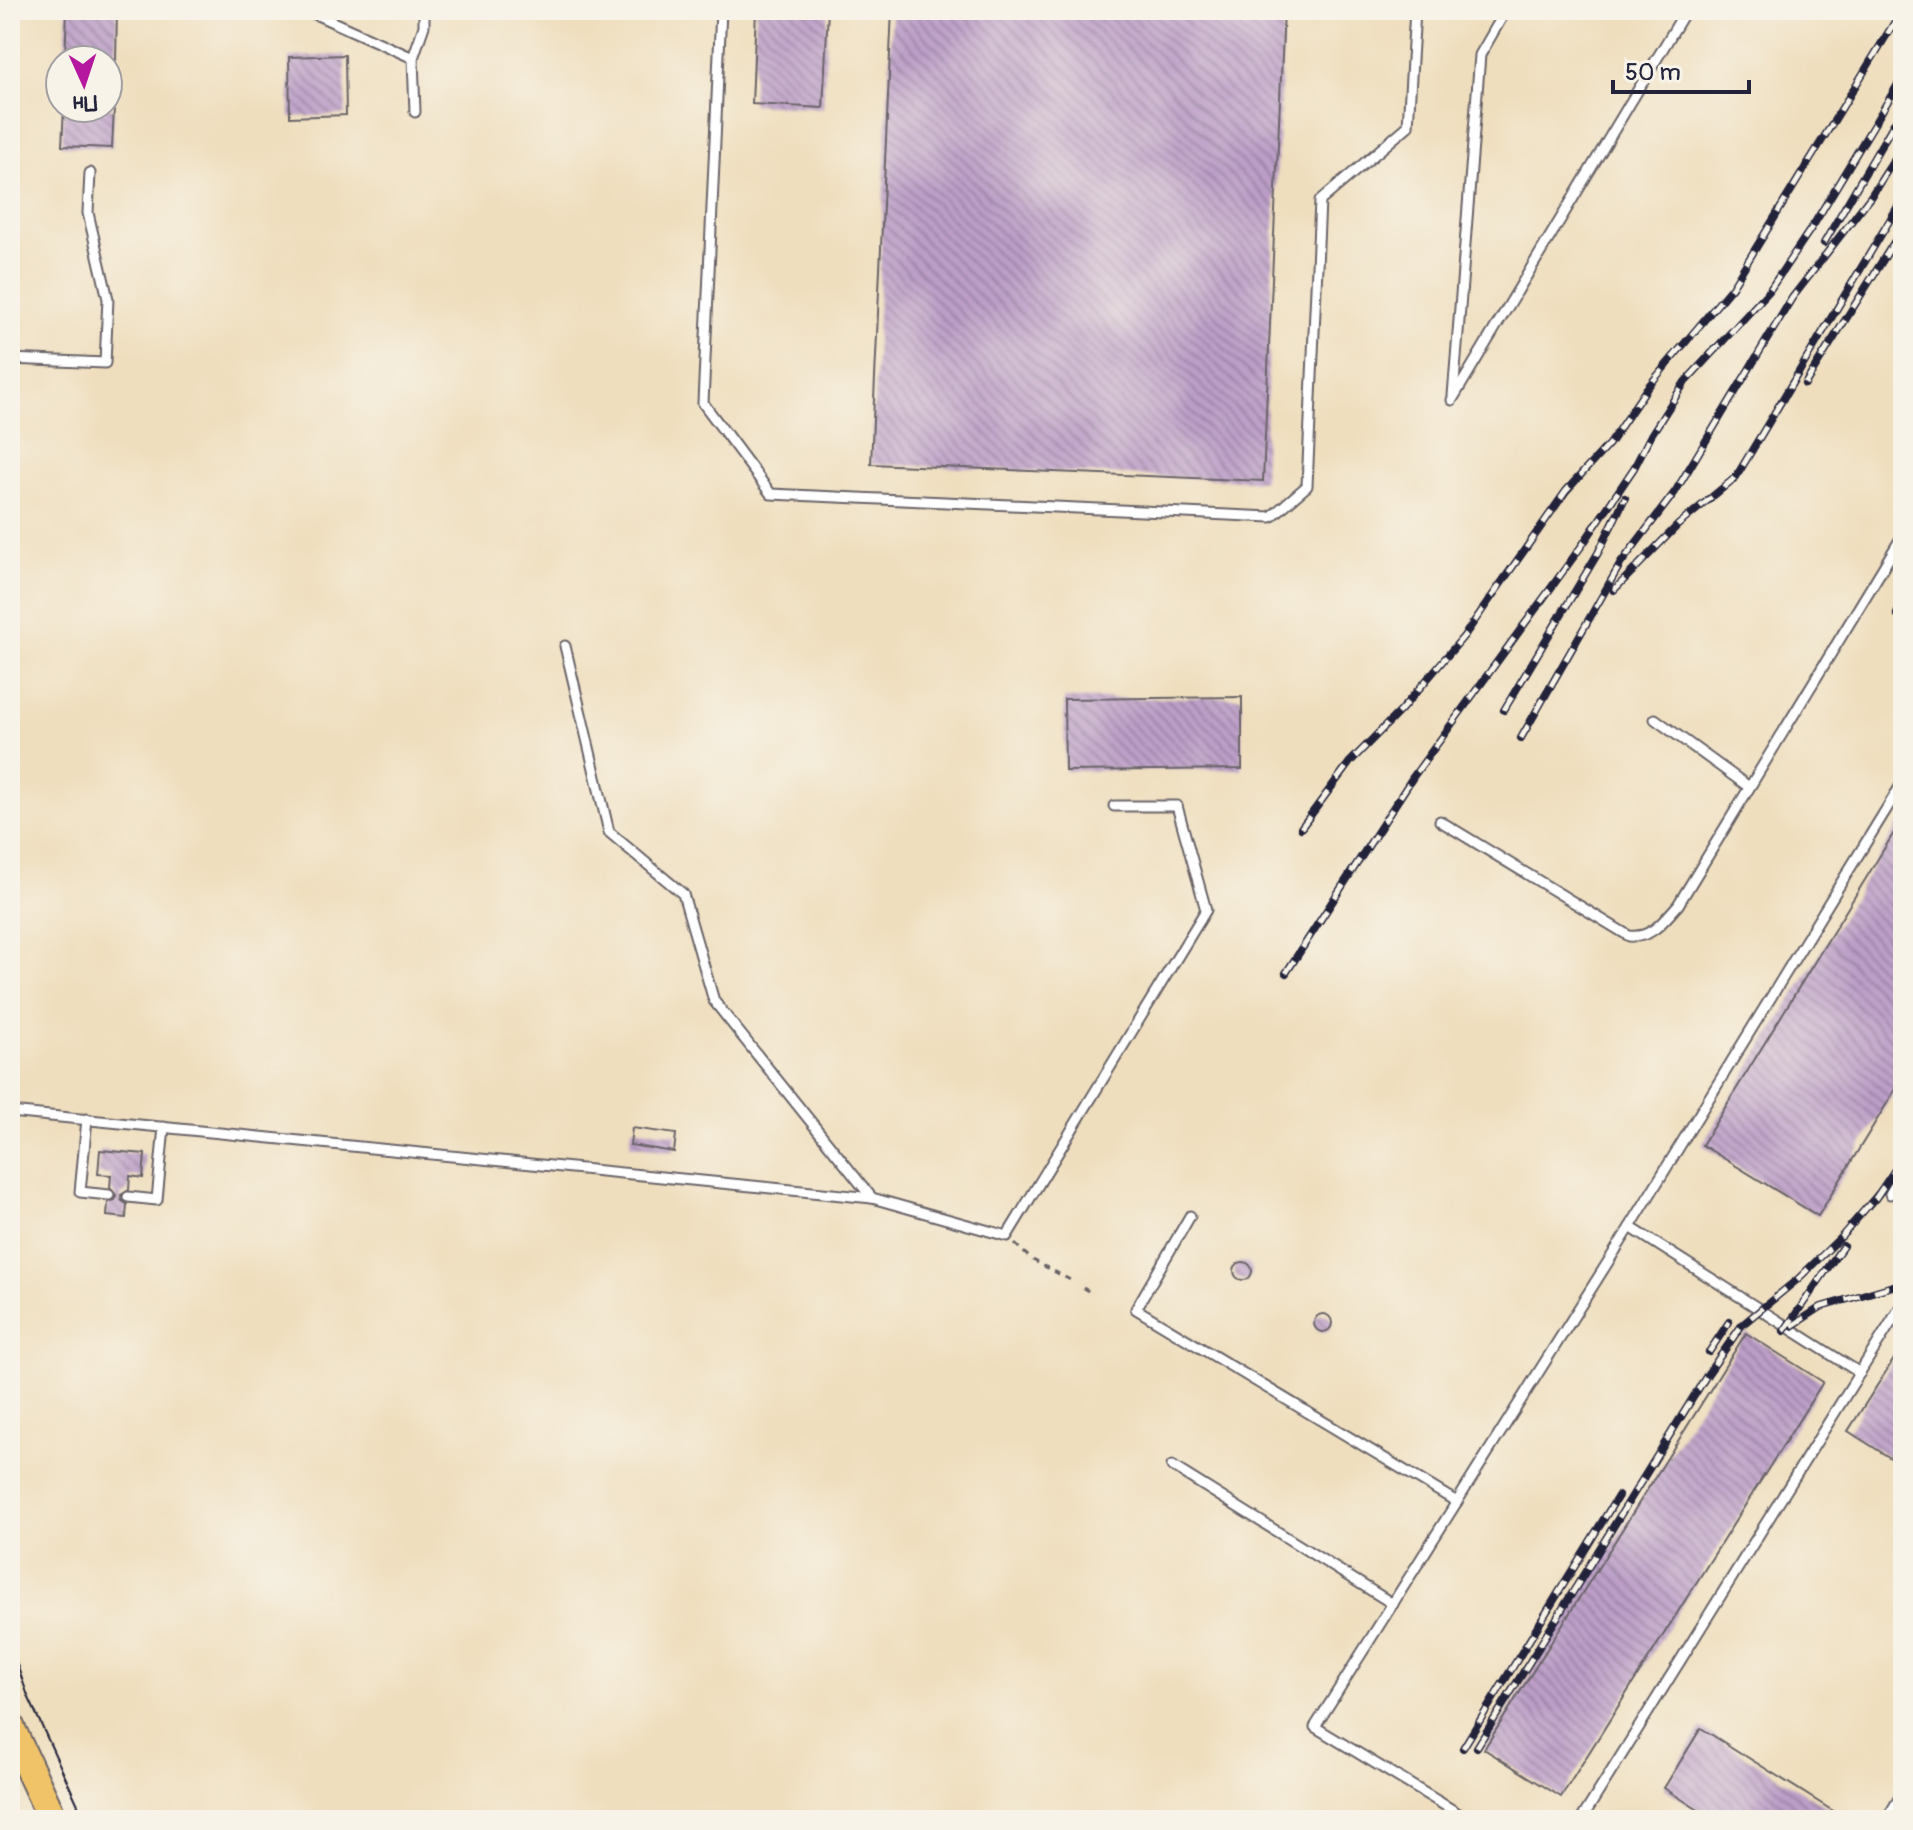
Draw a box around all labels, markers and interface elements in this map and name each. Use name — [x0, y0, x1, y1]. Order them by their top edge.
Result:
north arrow — [44, 44, 124, 124]
scale bar — [1613, 44, 1749, 94]
text: 50 m — [1625, 58, 1681, 87]
text: Пн — [72, 88, 98, 118]

